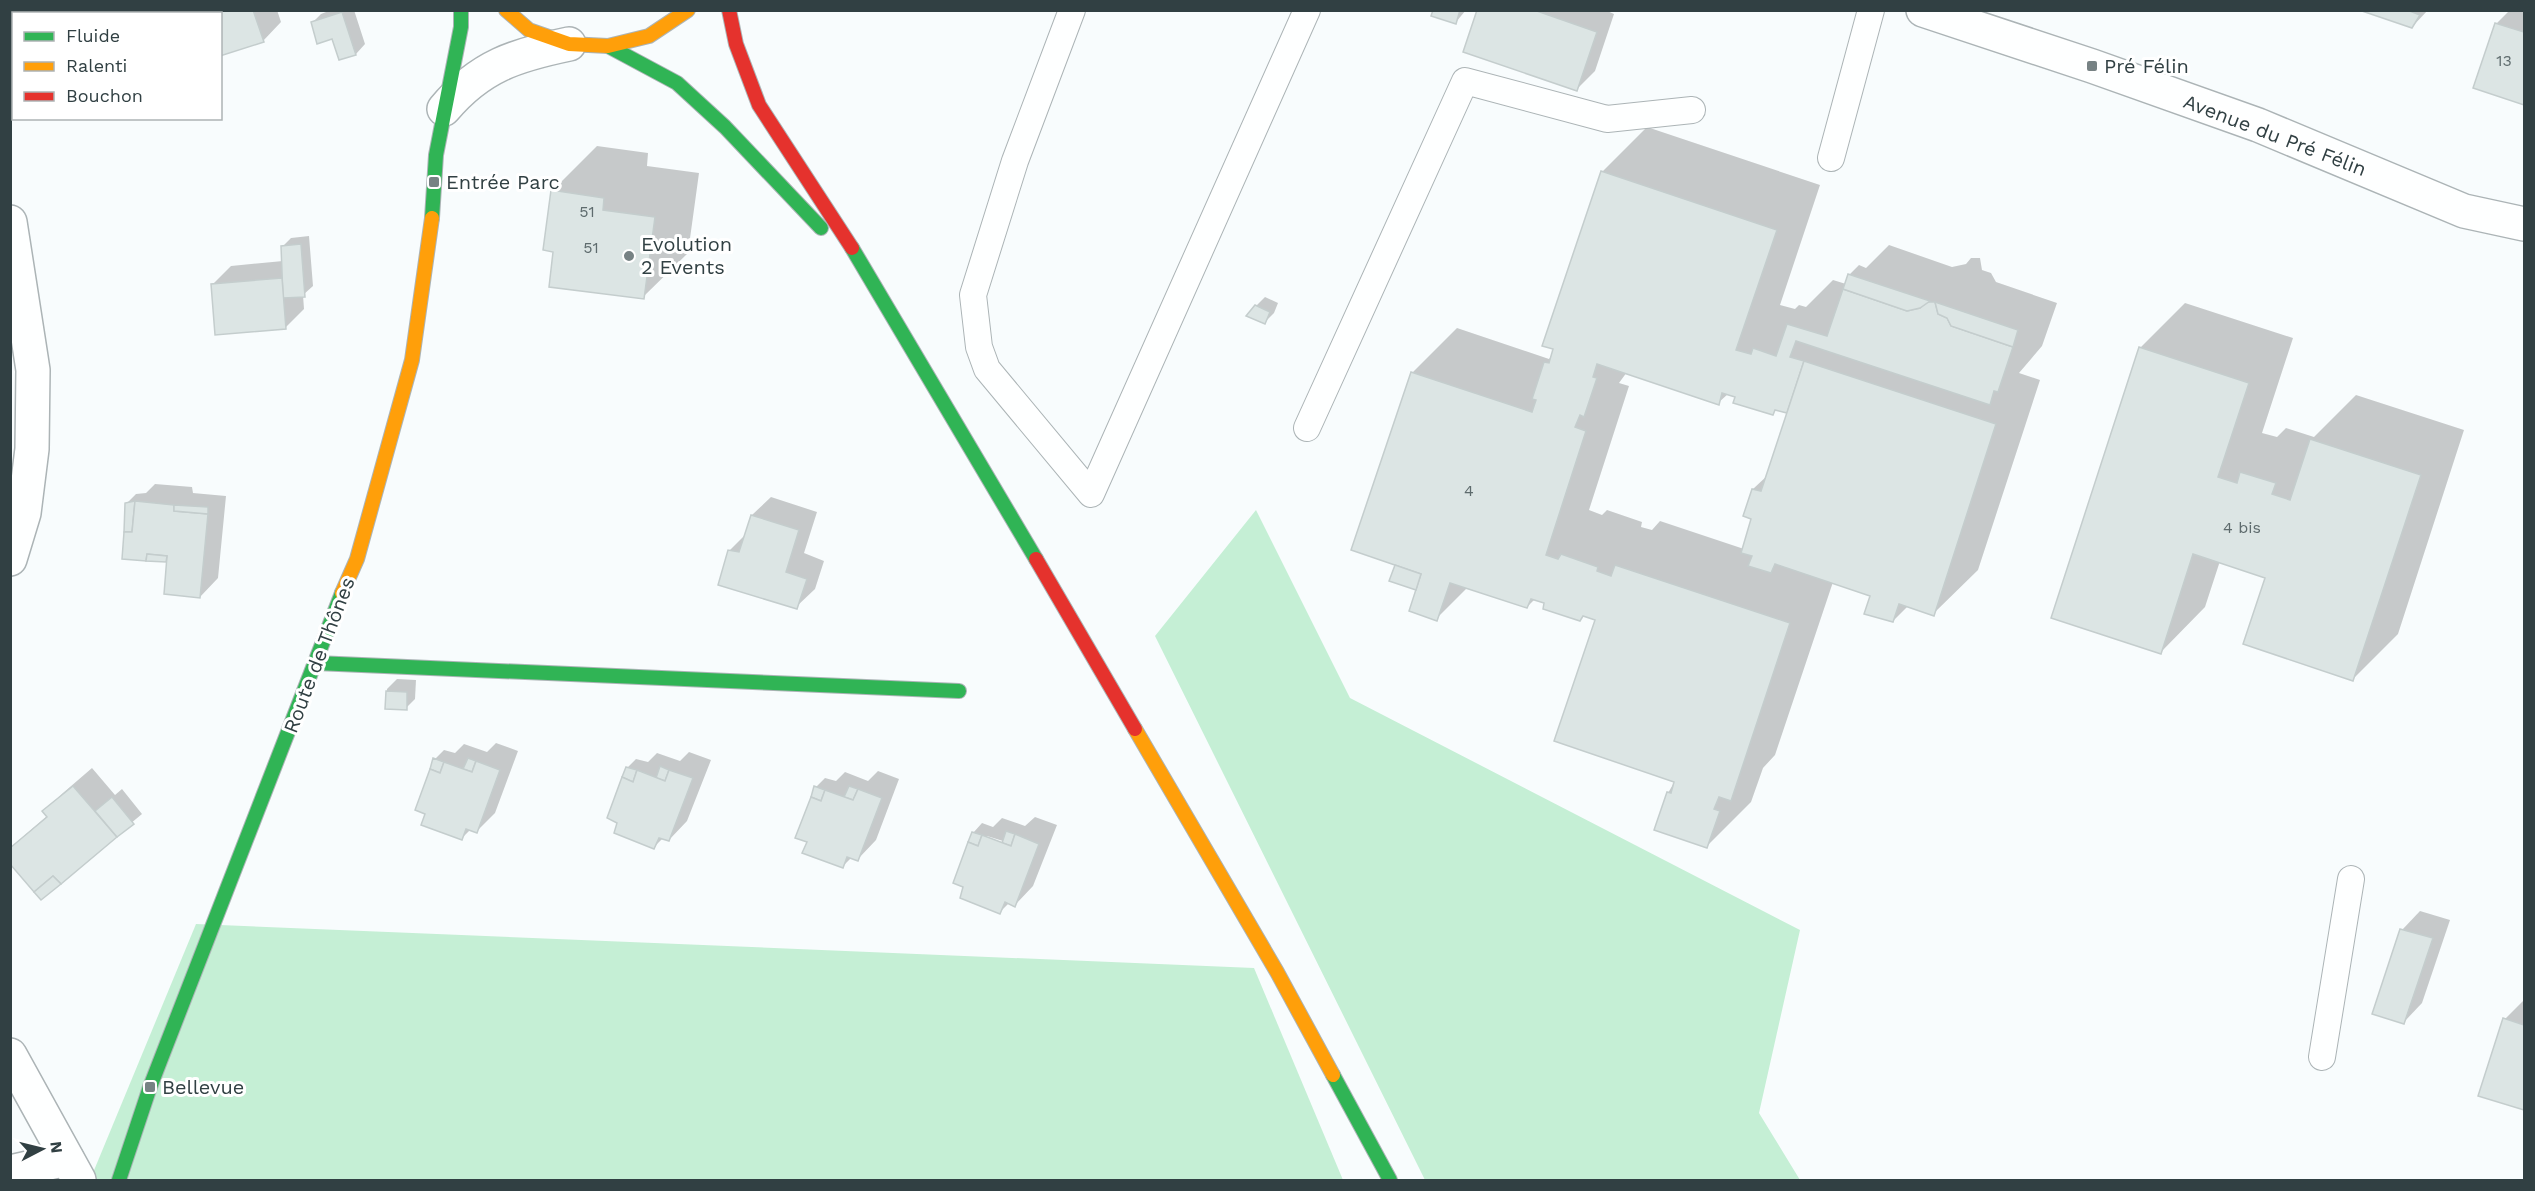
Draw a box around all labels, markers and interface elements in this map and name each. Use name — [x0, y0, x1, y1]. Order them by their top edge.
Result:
legend — [12, 12, 222, 120]
text: Fluide — [66, 25, 120, 46]
house number: 13 — [2496, 51, 2512, 70]
place label: Pré Félin — [2104, 54, 2189, 78]
text: Ralenti — [66, 55, 127, 76]
marker: Pré Félin — [2085, 59, 2099, 73]
text: Bouchon — [66, 85, 143, 106]
street label: Avenue du Pré Félin — [2180, 89, 2370, 181]
place label: Entrée Parc — [446, 170, 560, 194]
marker: Entrée Parc — [427, 175, 441, 189]
house number: 51 — [579, 202, 595, 221]
place label: Evolution 2 Events — [641, 232, 732, 279]
house number: 51 — [583, 238, 599, 257]
marker: Evolution 2 Events — [622, 249, 636, 263]
house number: 4 — [1464, 481, 1474, 500]
house number: 4 bis — [2223, 518, 2261, 537]
street label: Route de Thônes — [278, 574, 360, 736]
place label: Bellevue — [162, 1075, 244, 1099]
marker: Bellevue — [143, 1080, 157, 1094]
north arrow — [12, 1119, 72, 1179]
text: N — [46, 1140, 67, 1154]

